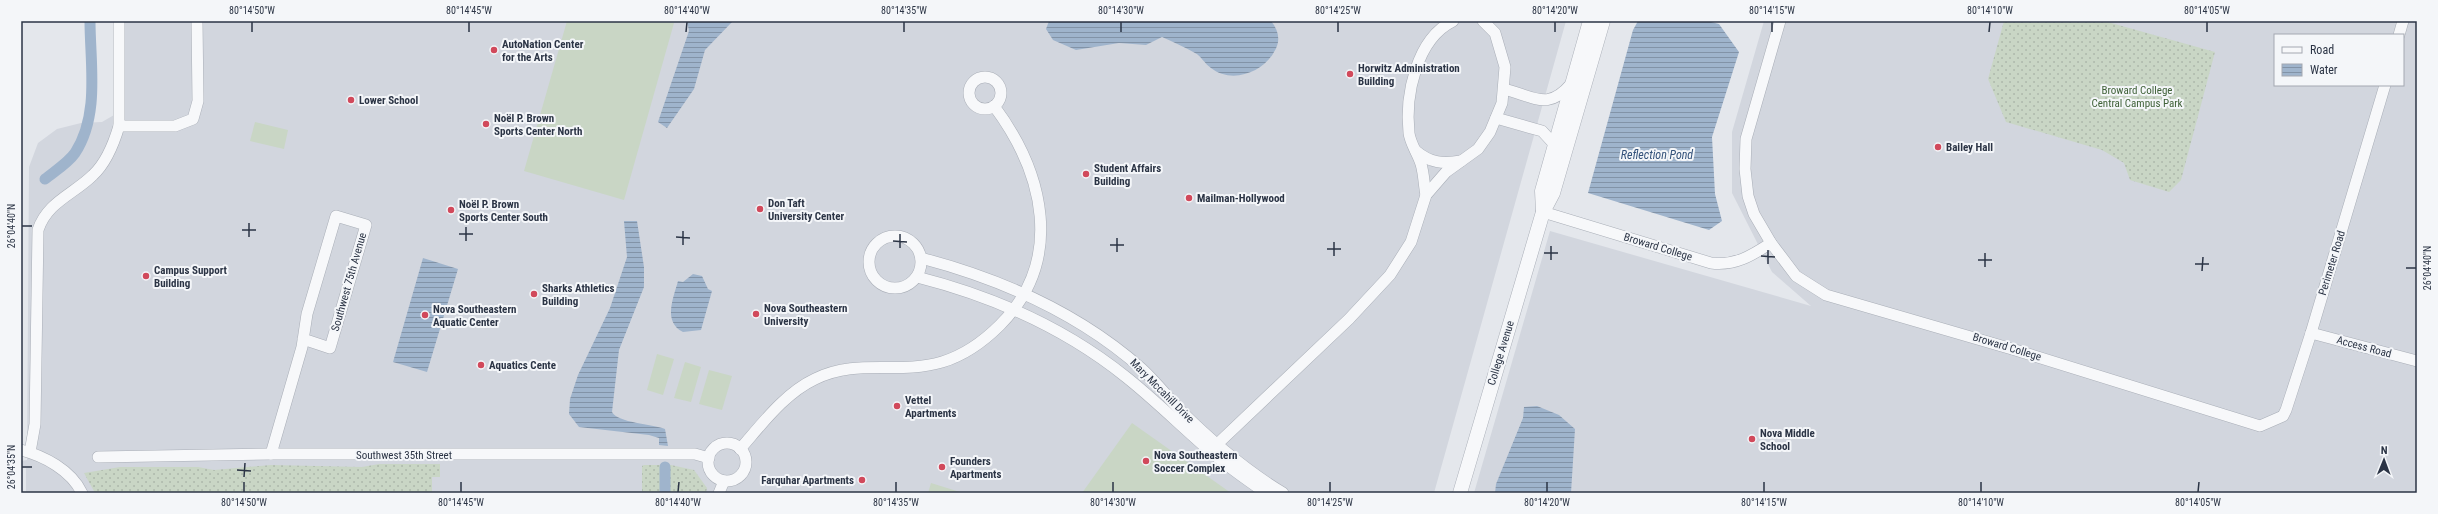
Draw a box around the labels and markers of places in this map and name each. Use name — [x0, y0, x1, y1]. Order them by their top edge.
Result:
place label: AutoNation Center for the Arts — [502, 38, 584, 64]
marker: AutoNation Center for the Arts — [489, 45, 499, 55]
place label: Horwitz Administration Building — [1358, 62, 1460, 88]
marker: Horwitz Administration Building — [1345, 69, 1355, 79]
place label: Lower School — [359, 94, 418, 107]
marker: Lower School — [346, 95, 356, 105]
place label: Noël P. Brown Sports Center North — [494, 112, 582, 138]
marker: Noël P. Brown Sports Center North — [481, 119, 491, 129]
place label: Bailey Hall — [1946, 141, 1993, 154]
marker: Bailey Hall — [1933, 142, 1943, 152]
place label: Student Affairs Building — [1094, 162, 1161, 188]
marker: Student Affairs Building — [1081, 169, 1091, 179]
place label: Mailman-Hollywood — [1197, 192, 1285, 205]
marker: Mailman-Hollywood — [1184, 193, 1194, 203]
place label: Don Taft University Center — [768, 197, 844, 223]
place label: Noël P. Brown Sports Center South — [459, 198, 548, 224]
marker: Don Taft University Center — [755, 204, 765, 214]
marker: Noël P. Brown Sports Center South — [446, 205, 456, 215]
place label: Campus Support Building — [154, 264, 228, 290]
marker: Campus Support Building — [141, 271, 151, 281]
place label: Sharks Athletics Building — [542, 282, 614, 308]
marker: Sharks Athletics Building — [529, 289, 539, 299]
place label: Nova Southeastern University — [764, 302, 847, 328]
place label: Nova Southeastern Aquatic Center — [433, 303, 516, 329]
marker: Nova Southeastern University — [751, 309, 761, 319]
marker: Nova Southeastern Aquatic Center — [420, 310, 430, 320]
place label: Aquatics Cente — [489, 359, 556, 372]
marker: Aquatics Cente — [476, 360, 486, 370]
place label: Vettel Apartments — [905, 394, 956, 420]
marker: Vettel Apartments — [892, 401, 902, 411]
place label: Nova Middle School — [1760, 427, 1815, 453]
marker: Nova Middle School — [1747, 434, 1757, 444]
place label: Nova Southeastern Soccer Complex — [1154, 449, 1237, 475]
place label: Founders Apartments — [950, 455, 1001, 481]
marker: Nova Southeastern Soccer Complex — [1141, 456, 1151, 466]
marker: Founders Apartments — [937, 462, 947, 472]
place label: Farquhar Apartments — [761, 474, 854, 487]
marker: Farquhar Apartments — [857, 475, 867, 485]

